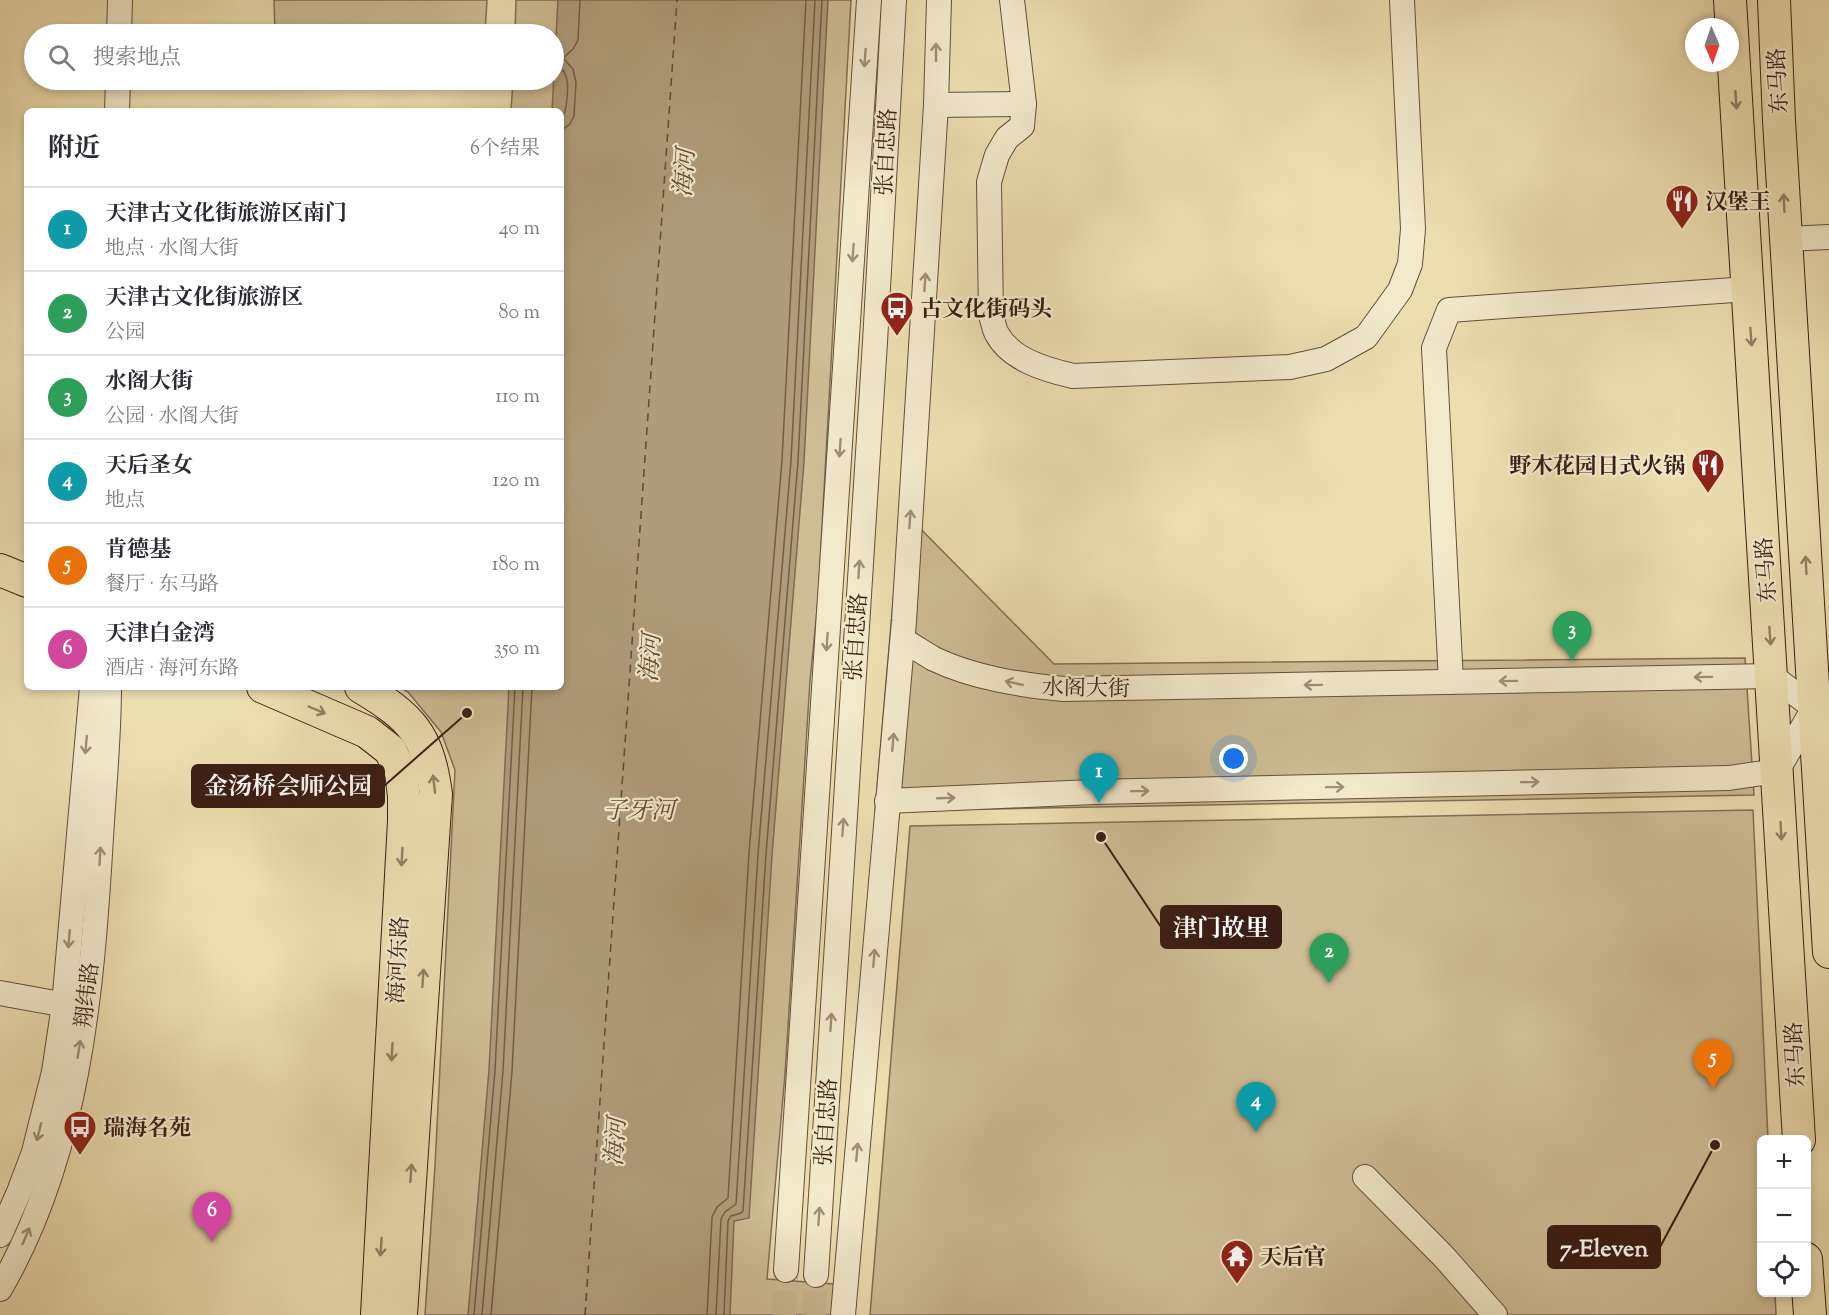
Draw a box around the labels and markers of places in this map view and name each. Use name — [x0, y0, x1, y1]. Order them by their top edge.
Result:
restaurant icon: 汉堡王 — [1664, 183, 1700, 230]
place label: 汉堡王 — [1705, 188, 1771, 220]
bus stop icon: 古文化街码头 — [879, 290, 915, 337]
place label: 古文化街码头 — [920, 295, 1052, 327]
restaurant icon: 野木花园日式火锅 — [1690, 447, 1726, 494]
place label: 野木花园日式火锅 — [1509, 452, 1685, 484]
pin: 3 — [1552, 612, 1592, 661]
pin: 1 — [1080, 754, 1118, 803]
callout: 金汤桥会师公园 — [192, 765, 384, 807]
callout: 津门故里 — [1161, 906, 1281, 948]
pin: 2 — [1310, 934, 1348, 983]
pin: 5 — [1694, 1040, 1732, 1089]
pin: 4 — [1236, 1082, 1276, 1132]
bus stop icon: 瑞海名苑 — [62, 1109, 98, 1156]
place label: 瑞海名苑 — [103, 1114, 191, 1146]
pin: 6 — [192, 1192, 232, 1242]
callout: 7-Eleven — [1548, 1226, 1660, 1268]
temple icon: 天后官 — [1219, 1238, 1255, 1285]
place label: 天后官 — [1260, 1243, 1326, 1275]

